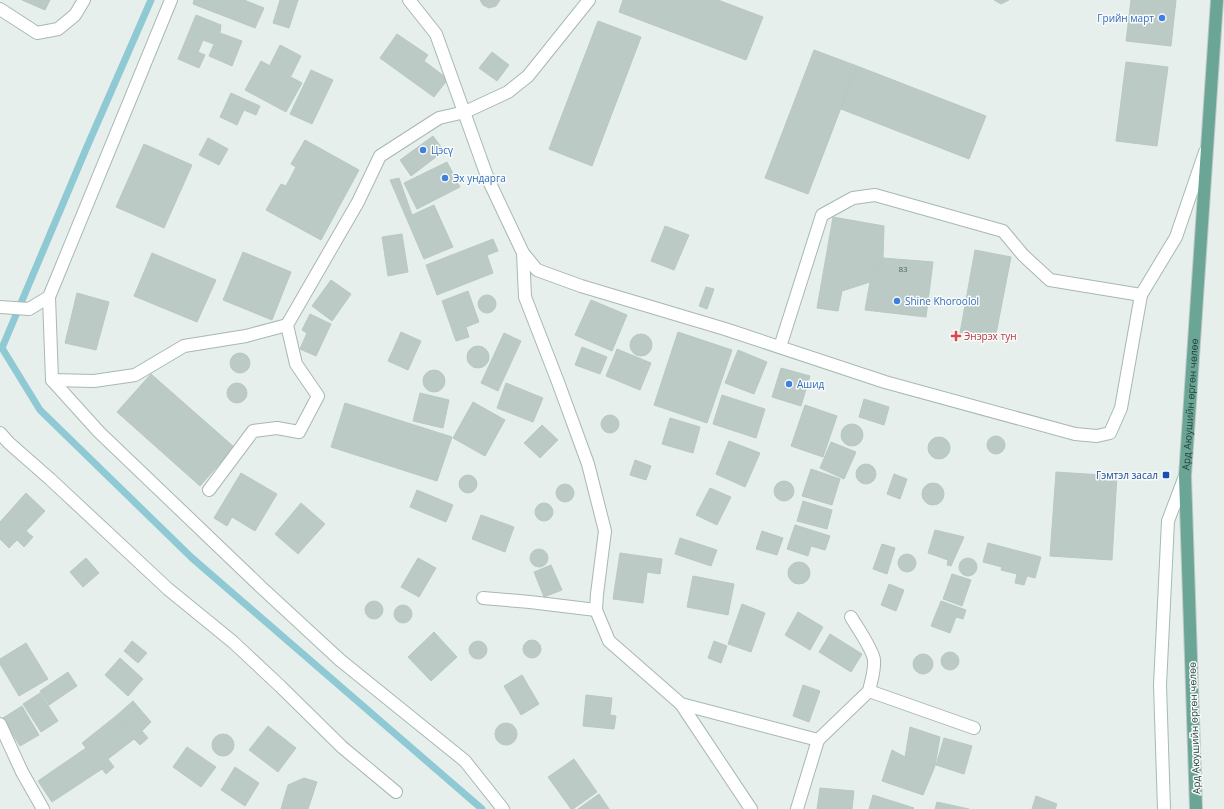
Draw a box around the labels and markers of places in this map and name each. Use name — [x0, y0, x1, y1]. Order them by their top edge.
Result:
place label: Грийн март — [1097, 11, 1154, 25]
marker: Грийн март — [1157, 13, 1167, 23]
place label: Цэсү — [431, 143, 453, 157]
marker: Цэсү — [418, 145, 428, 155]
place label: Эх ундарга — [453, 171, 506, 185]
marker: Эх ундарга — [440, 173, 450, 183]
place label: Shine Khoroolol — [905, 294, 979, 308]
marker: Shine Khoroolol — [892, 296, 902, 306]
place label: Энэрэх тун — [964, 329, 1017, 343]
marker: Энэрэх тун — [951, 331, 961, 341]
place label: Ашид — [797, 377, 825, 391]
marker: Ашид — [784, 379, 794, 389]
place label: Гэмтэл засал — [1096, 468, 1158, 482]
marker: Гэмтэл засал — [1161, 470, 1171, 480]

